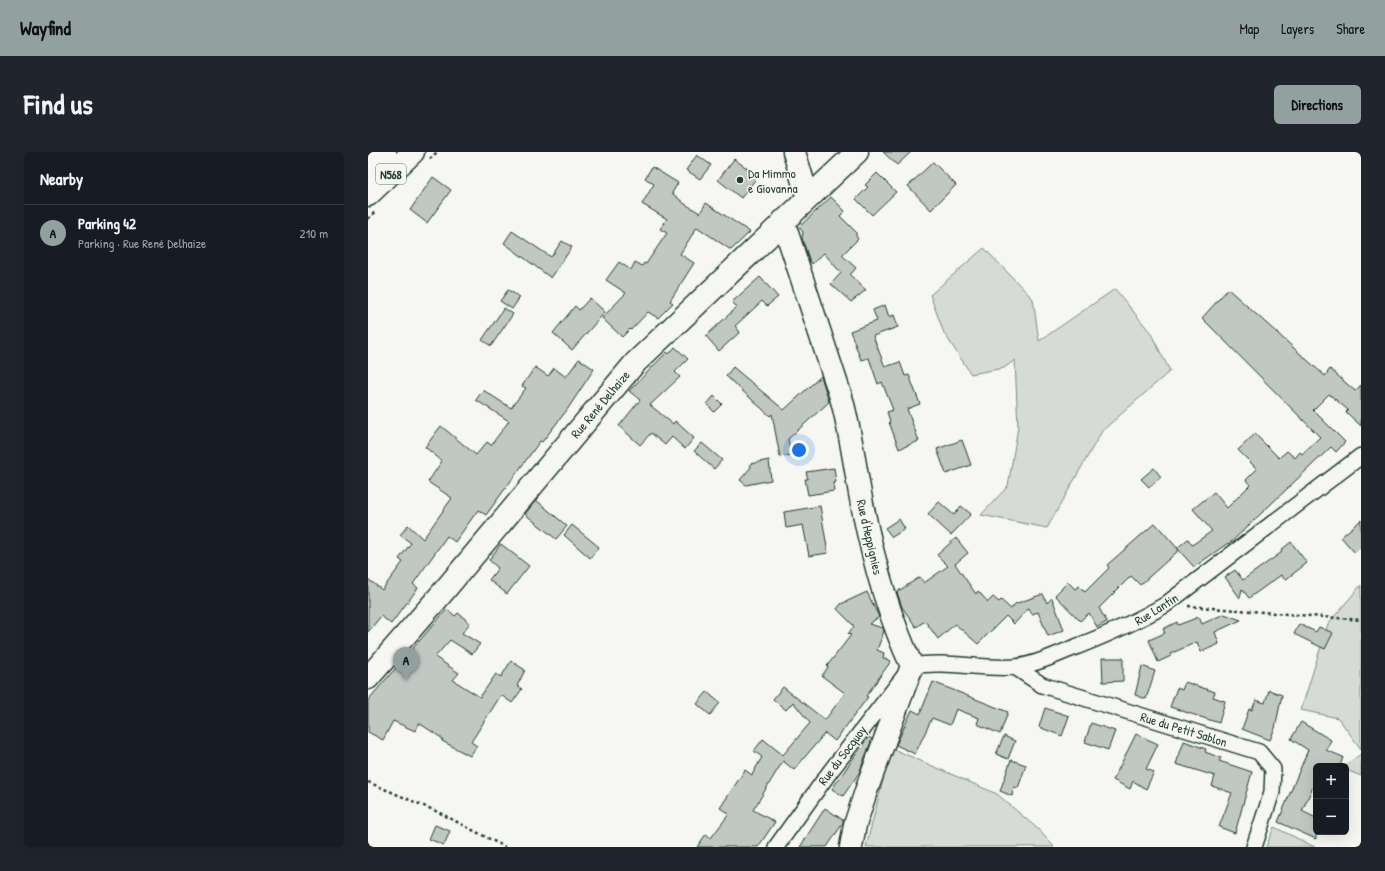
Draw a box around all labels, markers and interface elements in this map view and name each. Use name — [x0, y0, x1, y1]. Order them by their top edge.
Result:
text: Wayfind — [20, 15, 71, 41]
text: Map — [1239, 19, 1259, 38]
text: Layers — [1281, 19, 1314, 38]
text: Share — [1336, 19, 1365, 38]
text: Find us — [24, 85, 93, 123]
button: Directions — [1274, 85, 1361, 124]
road number: N568 — [376, 164, 406, 184]
place label: Da Mimmo e Giovanna — [748, 164, 798, 197]
text: Nearby — [40, 167, 83, 190]
marker: Da Mimmo e Giovanna — [735, 175, 745, 185]
text: Parking 42 — [78, 213, 136, 234]
text: A — [50, 224, 56, 242]
text: 210 m — [300, 224, 328, 242]
text: Parking · Rue René Delhaize — [78, 234, 206, 252]
street label: Rue René Delhaize — [566, 366, 634, 442]
your location — [789, 440, 809, 460]
street label: Rue d'Heppignies — [853, 498, 887, 576]
street label: Rue Lantin — [1131, 588, 1181, 629]
pin: A — [393, 647, 419, 680]
street label: Rue du Petit Sablon — [1138, 707, 1230, 751]
street label: Rue du Socquoy — [814, 721, 871, 789]
map controls — [1313, 763, 1349, 835]
button: + — [1313, 763, 1349, 799]
button: − — [1313, 799, 1349, 835]

